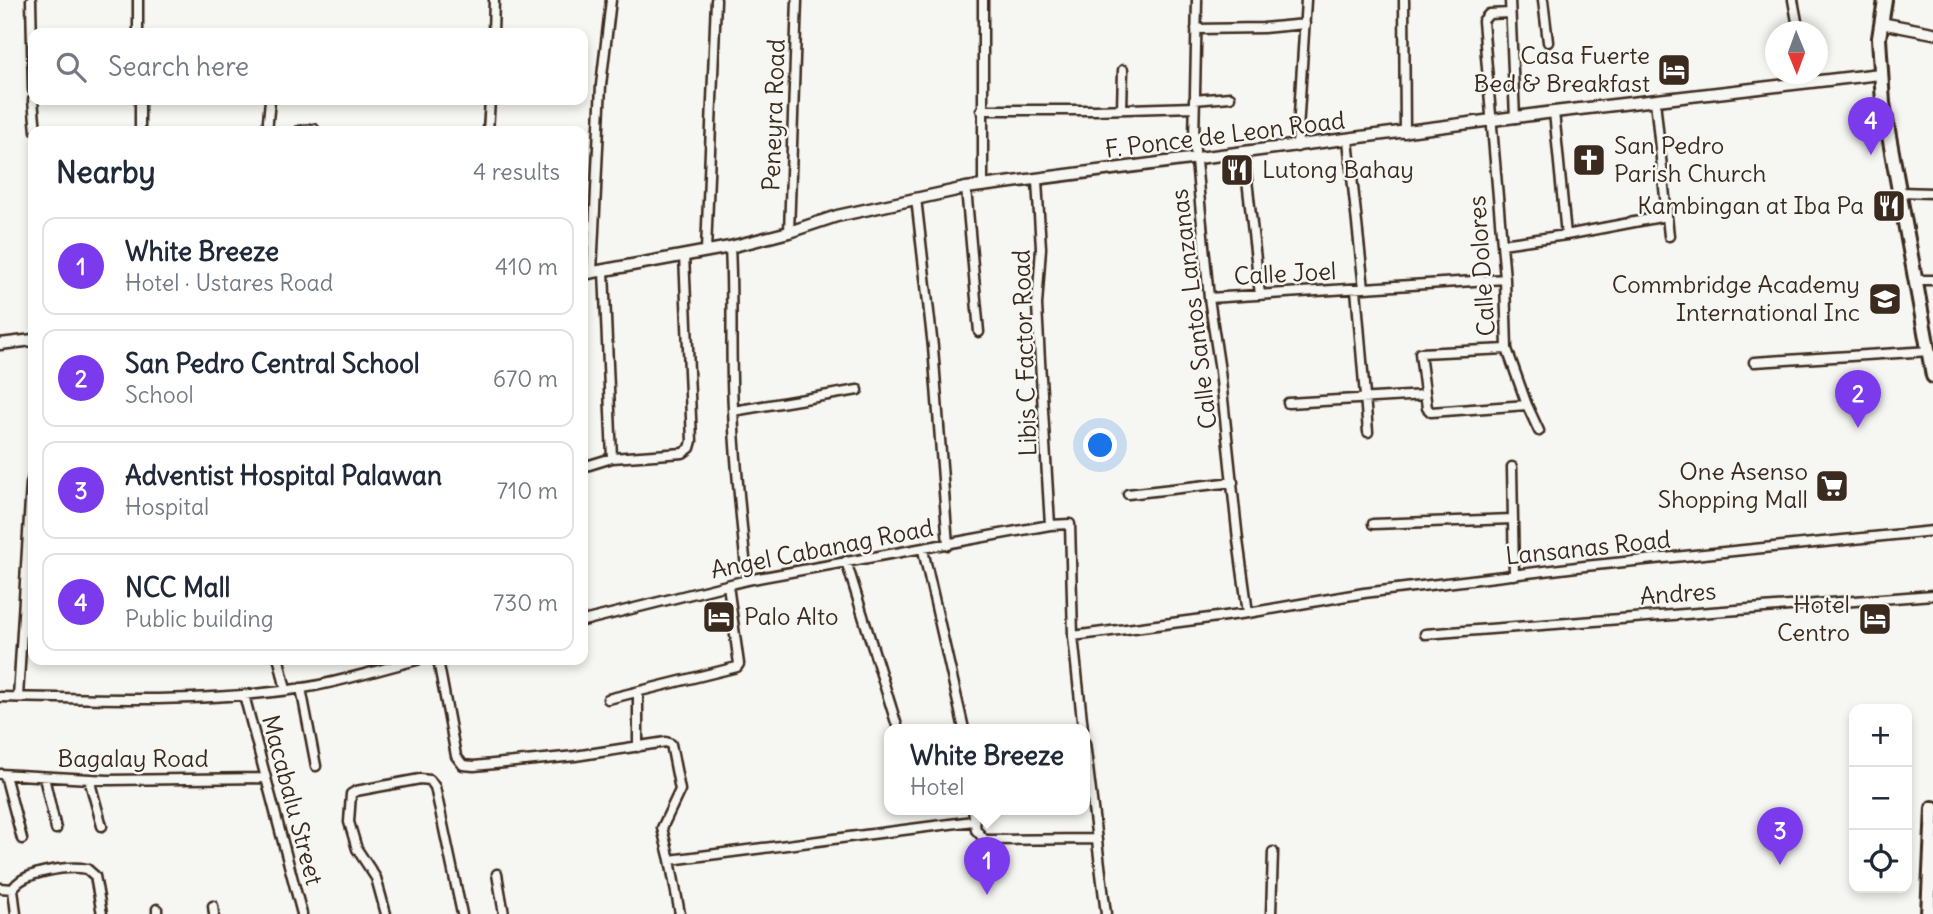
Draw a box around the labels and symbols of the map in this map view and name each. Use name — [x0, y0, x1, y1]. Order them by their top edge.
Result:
north arrow — [1765, 21, 1828, 84]
street label: Peneyra Road — [755, 38, 791, 192]
place label: Casa Fuerte Bed & Breakfast — [1474, 40, 1650, 98]
hotel icon: Casa Fuerte Bed & Breakfast — [1655, 51, 1693, 89]
pin: 4 — [1848, 97, 1894, 155]
street label: F. Ponce de Leon Road — [1103, 104, 1346, 164]
place label: San Pedro Parish Church — [1614, 130, 1766, 188]
church icon: San Pedro Parish Church — [1570, 141, 1608, 179]
restaurant icon: Lutong Bahay — [1218, 151, 1256, 189]
place label: Lutong Bahay — [1262, 154, 1414, 184]
street label: Calle Santos Lanzanas — [1163, 187, 1223, 431]
restaurant icon: Kambingan at Iba Pa — [1870, 187, 1908, 225]
place label: Kambingan at Iba Pa — [1637, 190, 1864, 220]
street label: Calle Dolores — [1461, 195, 1501, 337]
street label: Libis C Factor Road — [1005, 249, 1043, 457]
street label: Calle Joel — [1233, 255, 1337, 291]
place label: Commbridge Academy International Inc — [1612, 269, 1860, 327]
school or university icon: Commbridge Academy International Inc — [1866, 280, 1904, 318]
pin: 2 — [1835, 370, 1881, 428]
your location — [1083, 428, 1117, 462]
place label: One Asenso Shopping Mall — [1658, 456, 1808, 514]
supermarket icon: One Asenso Shopping Mall — [1813, 467, 1851, 505]
street label: Angel Cabanag Road — [708, 512, 936, 584]
street label: Lansanas Road — [1504, 523, 1672, 571]
street label: Andres — [1639, 575, 1717, 611]
place label: Hotel Centro — [1777, 589, 1850, 647]
hotel icon: Palo Alto — [700, 598, 738, 636]
hotel icon: Hotel Centro — [1856, 600, 1894, 638]
place label: Palo Alto — [744, 601, 839, 631]
street label: Macabalu Street — [256, 711, 330, 888]
street label: Bagalay Road — [57, 743, 209, 773]
pin: 3 — [1757, 807, 1803, 865]
pin: 1 — [964, 837, 1010, 895]

